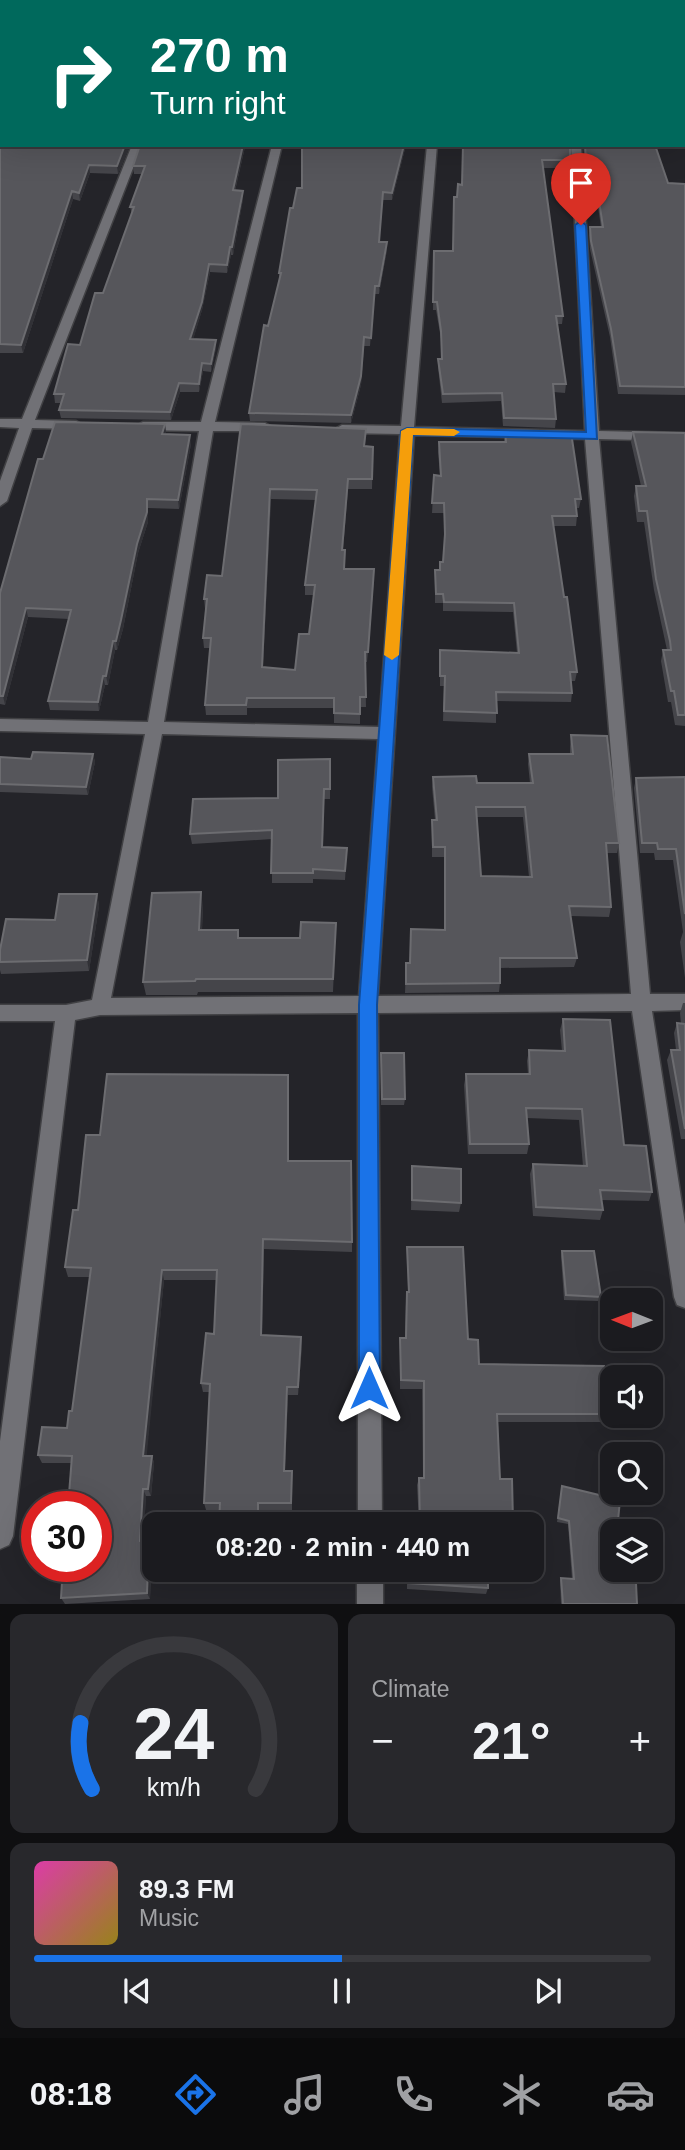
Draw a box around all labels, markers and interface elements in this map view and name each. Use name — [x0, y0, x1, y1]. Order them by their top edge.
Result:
icon: right — [35, 28, 126, 119]
text: 270 m — [150, 28, 289, 82]
text: Turn right — [150, 85, 286, 121]
pin — [551, 153, 611, 225]
icon: arrive — [562, 164, 600, 202]
north arrow — [600, 1288, 663, 1351]
map controls — [600, 1288, 663, 1582]
position arrow — [332, 1351, 406, 1425]
button: sound — [600, 1365, 663, 1428]
button: search — [600, 1442, 663, 1505]
speed limit sign: 30 — [21, 1491, 112, 1582]
button: layers — [600, 1519, 663, 1582]
text: 08:20 · 2 min · 440 m — [216, 1532, 470, 1562]
text: Climate — [372, 1676, 449, 1702]
text: 24 — [133, 1694, 215, 1775]
text: 21° — [472, 1712, 551, 1770]
text: − — [372, 1720, 394, 1762]
text: + — [629, 1720, 651, 1762]
text: km/h — [147, 1773, 201, 1801]
text: 89.3 FM — [139, 1874, 234, 1904]
text: Music — [139, 1905, 199, 1931]
icon: previous — [118, 1972, 156, 2010]
icon: pause — [323, 1972, 361, 2010]
icon: next — [529, 1972, 567, 2010]
icon: directions — [171, 2070, 220, 2119]
icon: music — [280, 2070, 329, 2119]
icon: phone — [389, 2070, 438, 2119]
icon: climate — [497, 2070, 546, 2119]
icon: car — [606, 2070, 655, 2119]
text: 08:18 — [30, 2076, 112, 2112]

